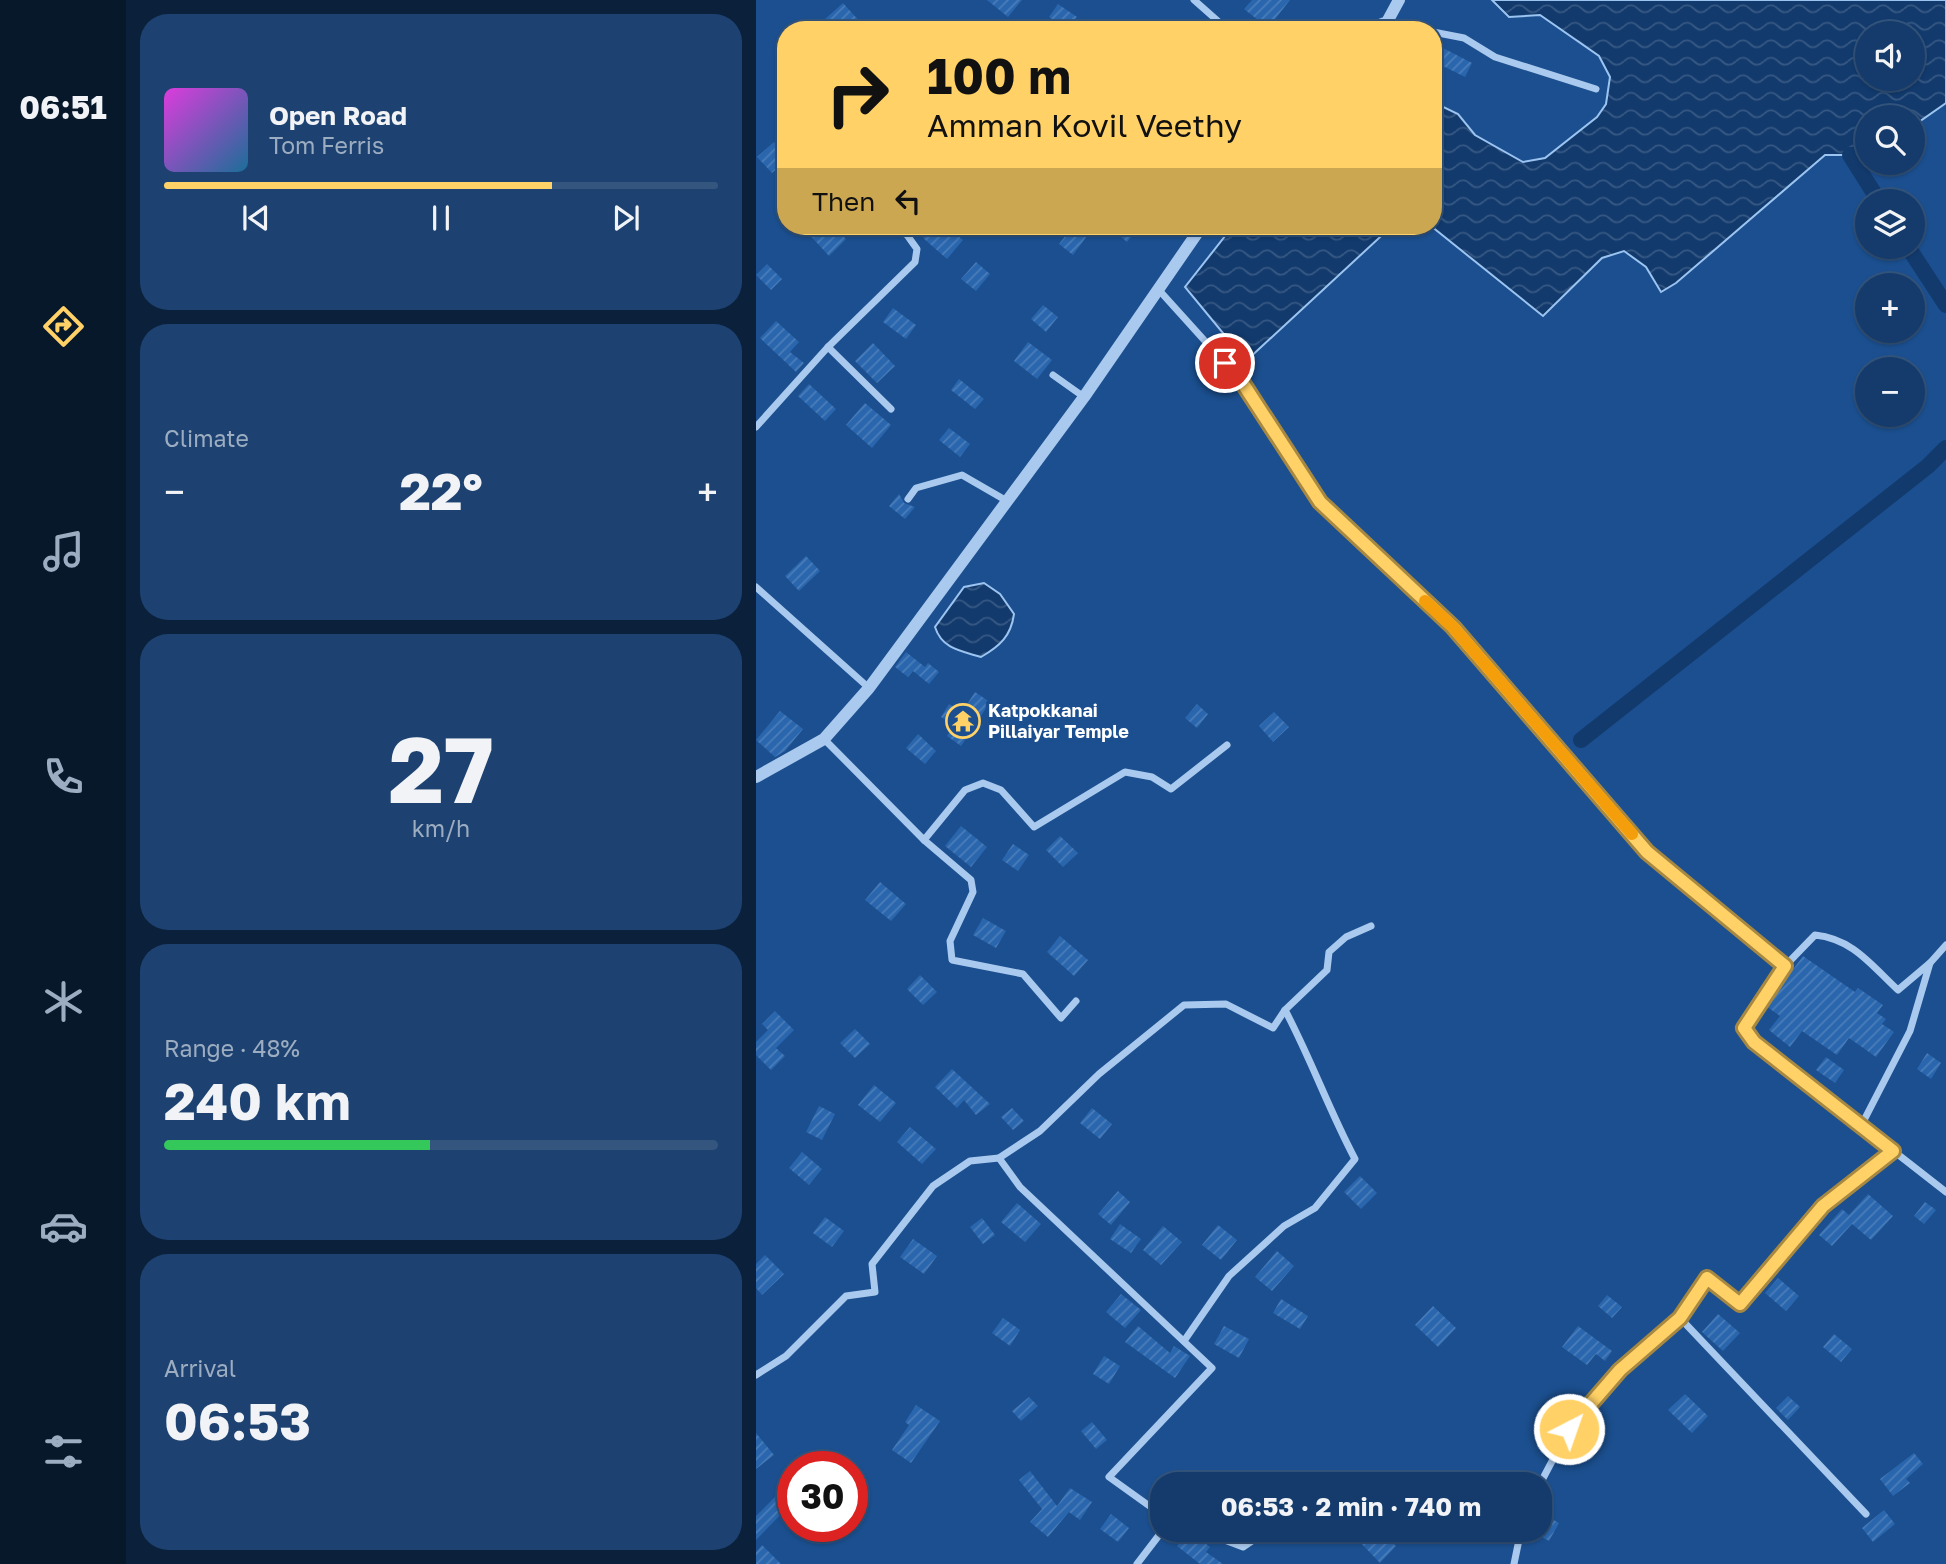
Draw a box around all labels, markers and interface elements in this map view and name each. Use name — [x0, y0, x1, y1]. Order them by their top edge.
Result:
map controls — [1855, 21, 1925, 427]
button: sound — [1855, 21, 1925, 91]
text: 100 m — [927, 46, 1071, 105]
icon: right — [812, 49, 903, 140]
text: 06:51 — [19, 88, 107, 126]
text: Open Road — [269, 100, 407, 131]
button: search — [1855, 105, 1925, 175]
text: Amman Kovil Veethy — [927, 106, 1242, 144]
text: Tom Ferris — [269, 131, 384, 159]
icon: left — [889, 182, 927, 220]
text: Then — [812, 186, 875, 217]
button: layers — [1855, 189, 1925, 259]
icon: previous — [237, 199, 275, 237]
icon: pause — [422, 199, 460, 237]
icon: next — [607, 199, 645, 237]
button: + — [1855, 273, 1925, 343]
icon: directions — [39, 302, 88, 351]
pin — [1195, 333, 1255, 393]
icon: arrive — [1206, 344, 1244, 382]
button: − — [1855, 357, 1925, 427]
text: Climate — [164, 424, 249, 452]
text: 22° — [399, 459, 483, 521]
text: − — [164, 469, 185, 514]
text: + — [697, 469, 718, 514]
icon: music — [39, 527, 88, 576]
place label: Katpokkanai Pillaiyar Temple — [988, 699, 1129, 742]
temple icon: Katpokkanai Pillaiyar Temple — [944, 702, 982, 740]
text: 27 — [388, 714, 494, 823]
icon: phone — [39, 752, 88, 801]
text: km/h — [412, 814, 470, 842]
icon: climate — [39, 977, 88, 1026]
text: Range · 48% — [164, 1034, 300, 1062]
text: 240 km — [164, 1069, 351, 1131]
icon: car — [39, 1202, 88, 1251]
text: Arrival — [164, 1354, 236, 1382]
text: 06:53 — [164, 1389, 311, 1451]
position arrow — [1532, 1392, 1606, 1466]
icon: filters — [39, 1427, 88, 1476]
speed limit sign: 30 — [777, 1451, 868, 1542]
text: 06:53 · 2 min · 740 m — [1221, 1491, 1481, 1522]

